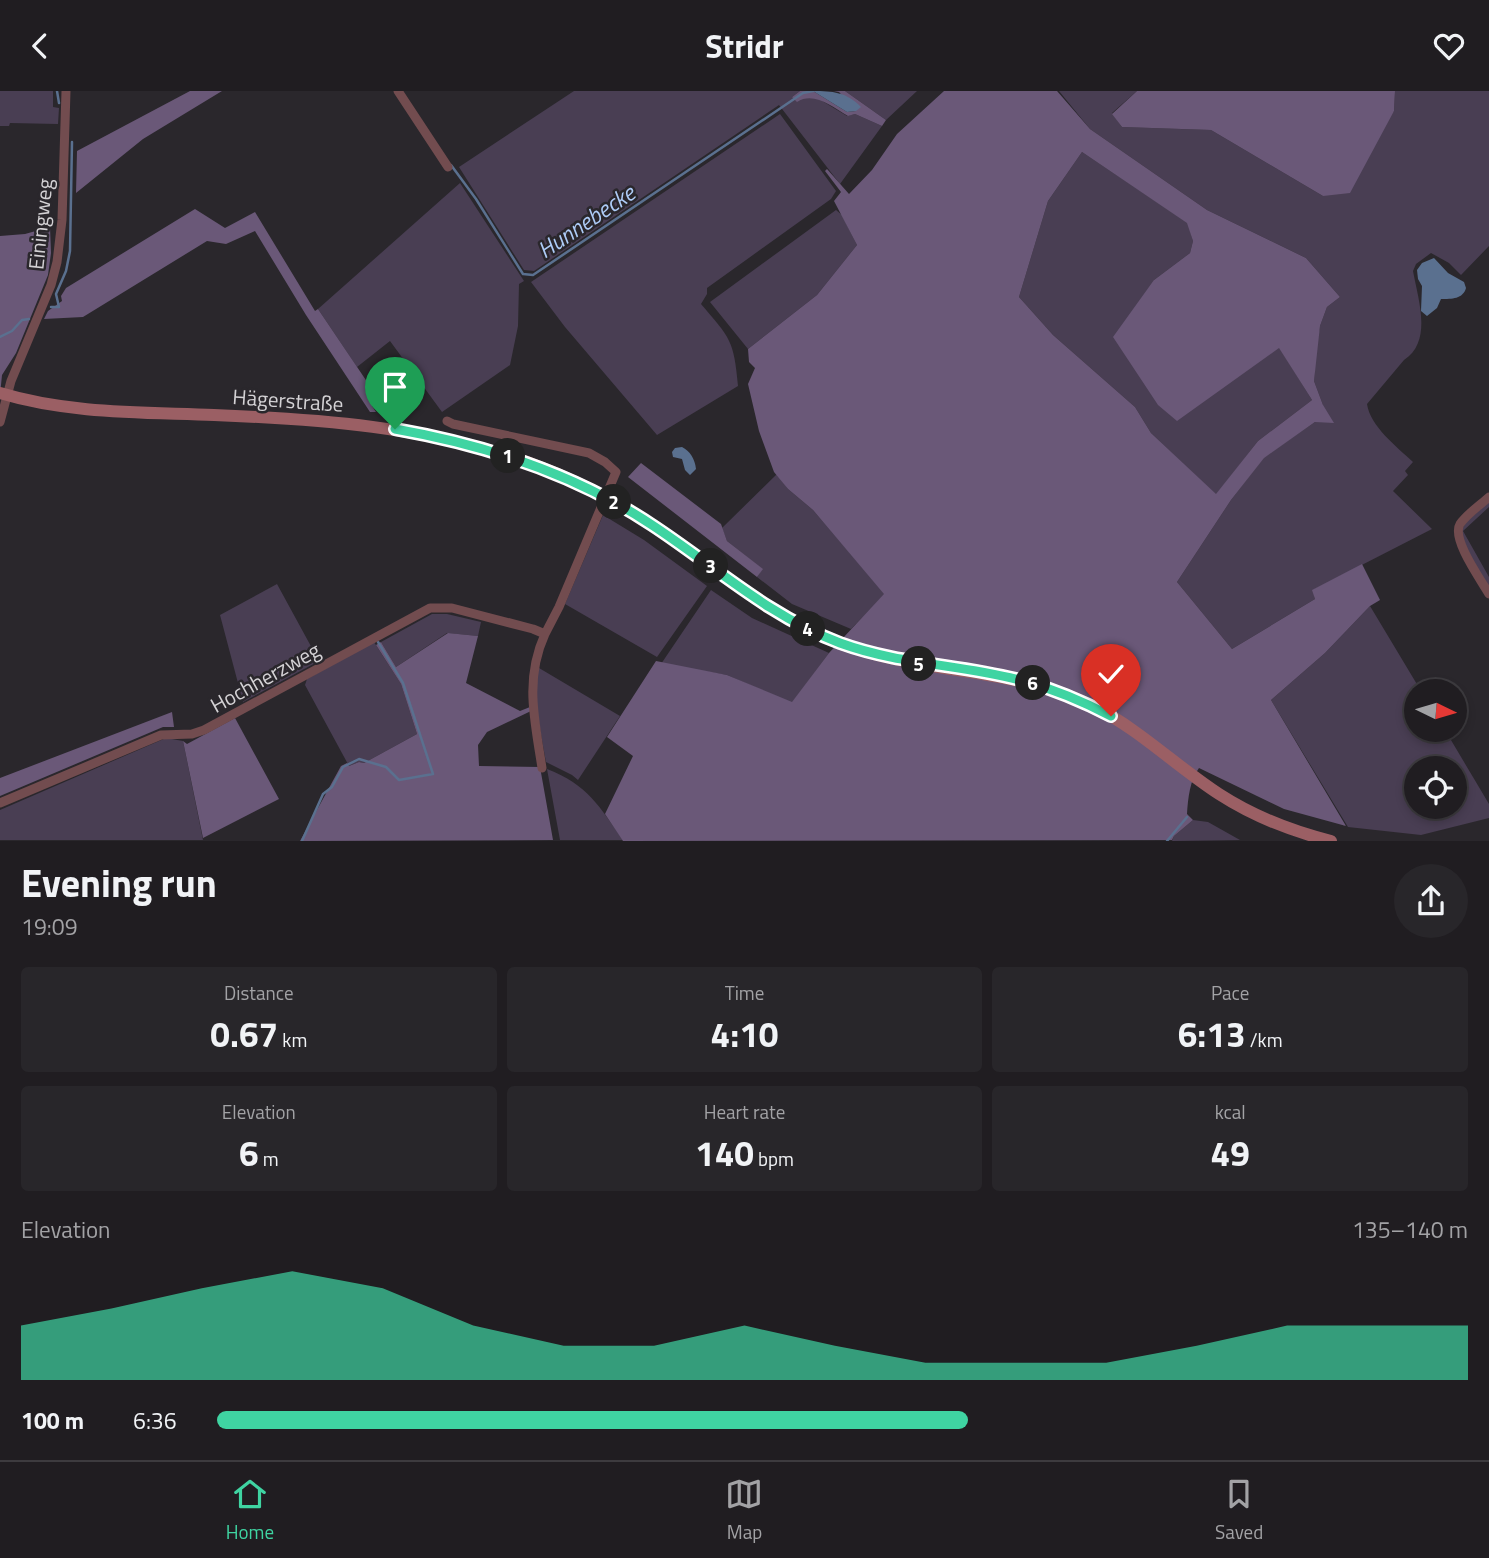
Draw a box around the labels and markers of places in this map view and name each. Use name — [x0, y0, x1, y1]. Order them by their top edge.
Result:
pin — [365, 357, 425, 429]
pin: 1 — [490, 439, 526, 473]
pin: 2 — [596, 485, 632, 519]
pin: 3 — [694, 549, 728, 583]
pin: 4 — [790, 611, 826, 647]
pin — [1081, 644, 1141, 716]
pin: 5 — [902, 647, 936, 681]
pin: 6 — [1016, 665, 1050, 701]

